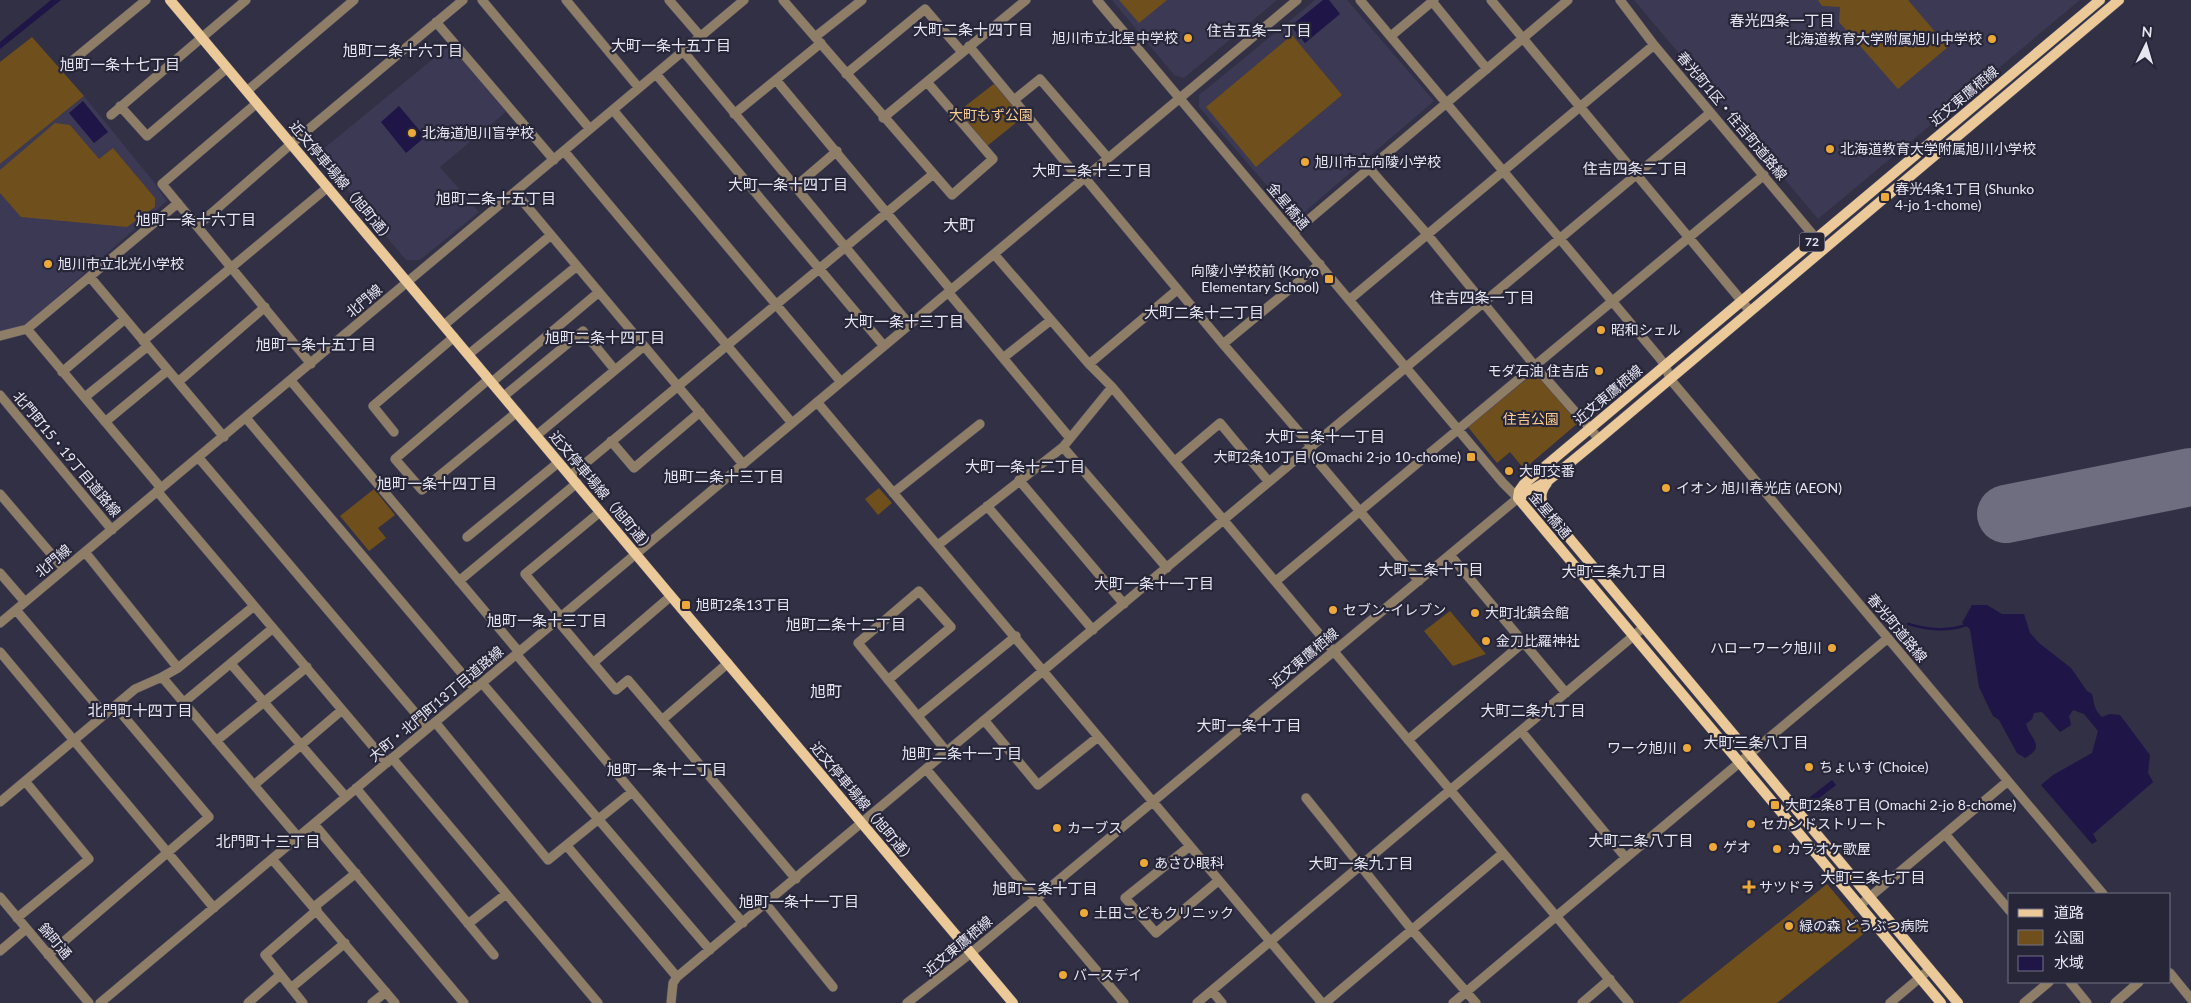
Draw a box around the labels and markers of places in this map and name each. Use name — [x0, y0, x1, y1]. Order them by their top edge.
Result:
place label: 旭川市立北星中学校 — [1052, 29, 1178, 46]
place label: 北海道教育大学附属旭川中学校 — [1786, 30, 1982, 47]
marker: 旭川市立北星中学校 — [1182, 32, 1194, 44]
marker: 北海道教育大学附属旭川中学校 — [1986, 33, 1998, 45]
place label: 北海道旭川盲学校 — [422, 124, 534, 141]
marker: 北海道旭川盲学校 — [406, 127, 418, 139]
place label: 北海道教育大学附属旭川小学校 — [1840, 140, 2036, 157]
marker: 北海道教育大学附属旭川小学校 — [1824, 143, 1836, 155]
place label: 旭川市立向陵小学校 — [1315, 153, 1441, 170]
marker: 旭川市立向陵小学校 — [1299, 156, 1311, 168]
place label: 春光4条1丁目 (Shunko 4-jo 1-chome) — [1895, 180, 2034, 213]
marker: 春光4条1丁目 (Shunko 4-jo 1-chome) — [1879, 191, 1891, 203]
place label: 旭川市立北光小学校 — [58, 255, 184, 272]
marker: 旭川市立北光小学校 — [42, 258, 54, 270]
place label: 向陵小学校前 (Koryo Elementary School) — [1191, 262, 1319, 295]
marker: 向陵小学校前 (Koryo Elementary School) — [1323, 273, 1335, 285]
place label: 昭和シェル — [1611, 321, 1681, 338]
marker: 昭和シェル — [1595, 324, 1607, 336]
place label: モダ石油 住吉店 — [1487, 362, 1589, 379]
marker: モダ石油 住吉店 — [1593, 365, 1605, 377]
place label: 大町2条10丁目 (Omachi 2-jo 10-chome) — [1214, 448, 1461, 465]
marker: 大町2条10丁目 (Omachi 2-jo 10-chome) — [1465, 451, 1477, 463]
place label: 大町交番 — [1519, 462, 1575, 479]
marker: 大町交番 — [1503, 465, 1515, 477]
place label: イオン 旭川春光店 (AEON) — [1676, 479, 1842, 496]
marker: イオン 旭川春光店 (AEON) — [1660, 482, 1672, 494]
place label: 旭町2条13丁目 — [696, 596, 790, 613]
marker: 旭町2条13丁目 — [680, 599, 692, 611]
place label: セブン-イレブン — [1343, 601, 1446, 618]
marker: セブン-イレブン — [1327, 604, 1339, 616]
place label: 大町北鎮会館 — [1485, 604, 1569, 621]
marker: 大町北鎮会館 — [1469, 607, 1481, 619]
place label: 金刀比羅神社 — [1496, 632, 1580, 649]
marker: 金刀比羅神社 — [1480, 635, 1492, 647]
place label: ハローワーク旭川 — [1710, 639, 1822, 656]
marker: ハローワーク旭川 — [1826, 642, 1838, 654]
place label: ワーク旭川 — [1607, 739, 1677, 756]
marker: ワーク旭川 — [1681, 742, 1693, 754]
place label: ちょいす (Choice) — [1819, 758, 1929, 775]
marker: ちょいす (Choice) — [1803, 761, 1815, 773]
place label: 大町2条8丁目 (Omachi 2-jo 8-chome) — [1785, 796, 2016, 813]
marker: 大町2条8丁目 (Omachi 2-jo 8-chome) — [1769, 799, 1781, 811]
place label: セカンドストリート — [1761, 815, 1887, 832]
marker: セカンドストリート — [1745, 818, 1757, 830]
place label: カーブス — [1067, 819, 1122, 836]
marker: カーブス — [1051, 822, 1063, 834]
place label: ゲオ — [1723, 838, 1751, 855]
place label: カラオケ歌屋 — [1787, 840, 1871, 857]
marker: ゲオ — [1707, 841, 1719, 853]
marker: カラオケ歌屋 — [1771, 843, 1783, 855]
place label: あさひ眼科 — [1154, 854, 1224, 871]
marker: あさひ眼科 — [1138, 857, 1150, 869]
place label: サツドラ — [1759, 878, 1815, 895]
marker: サツドラ — [1743, 881, 1755, 893]
place label: 土田こどもクリニック — [1094, 904, 1234, 921]
marker: 土田こどもクリニック — [1078, 907, 1090, 919]
place label: 緑の森 どうぶつ病院 — [1799, 917, 1929, 934]
marker: 緑の森 どうぶつ病院 — [1783, 920, 1795, 932]
place label: バースデイ — [1073, 966, 1142, 983]
marker: バースデイ — [1057, 969, 1069, 981]

